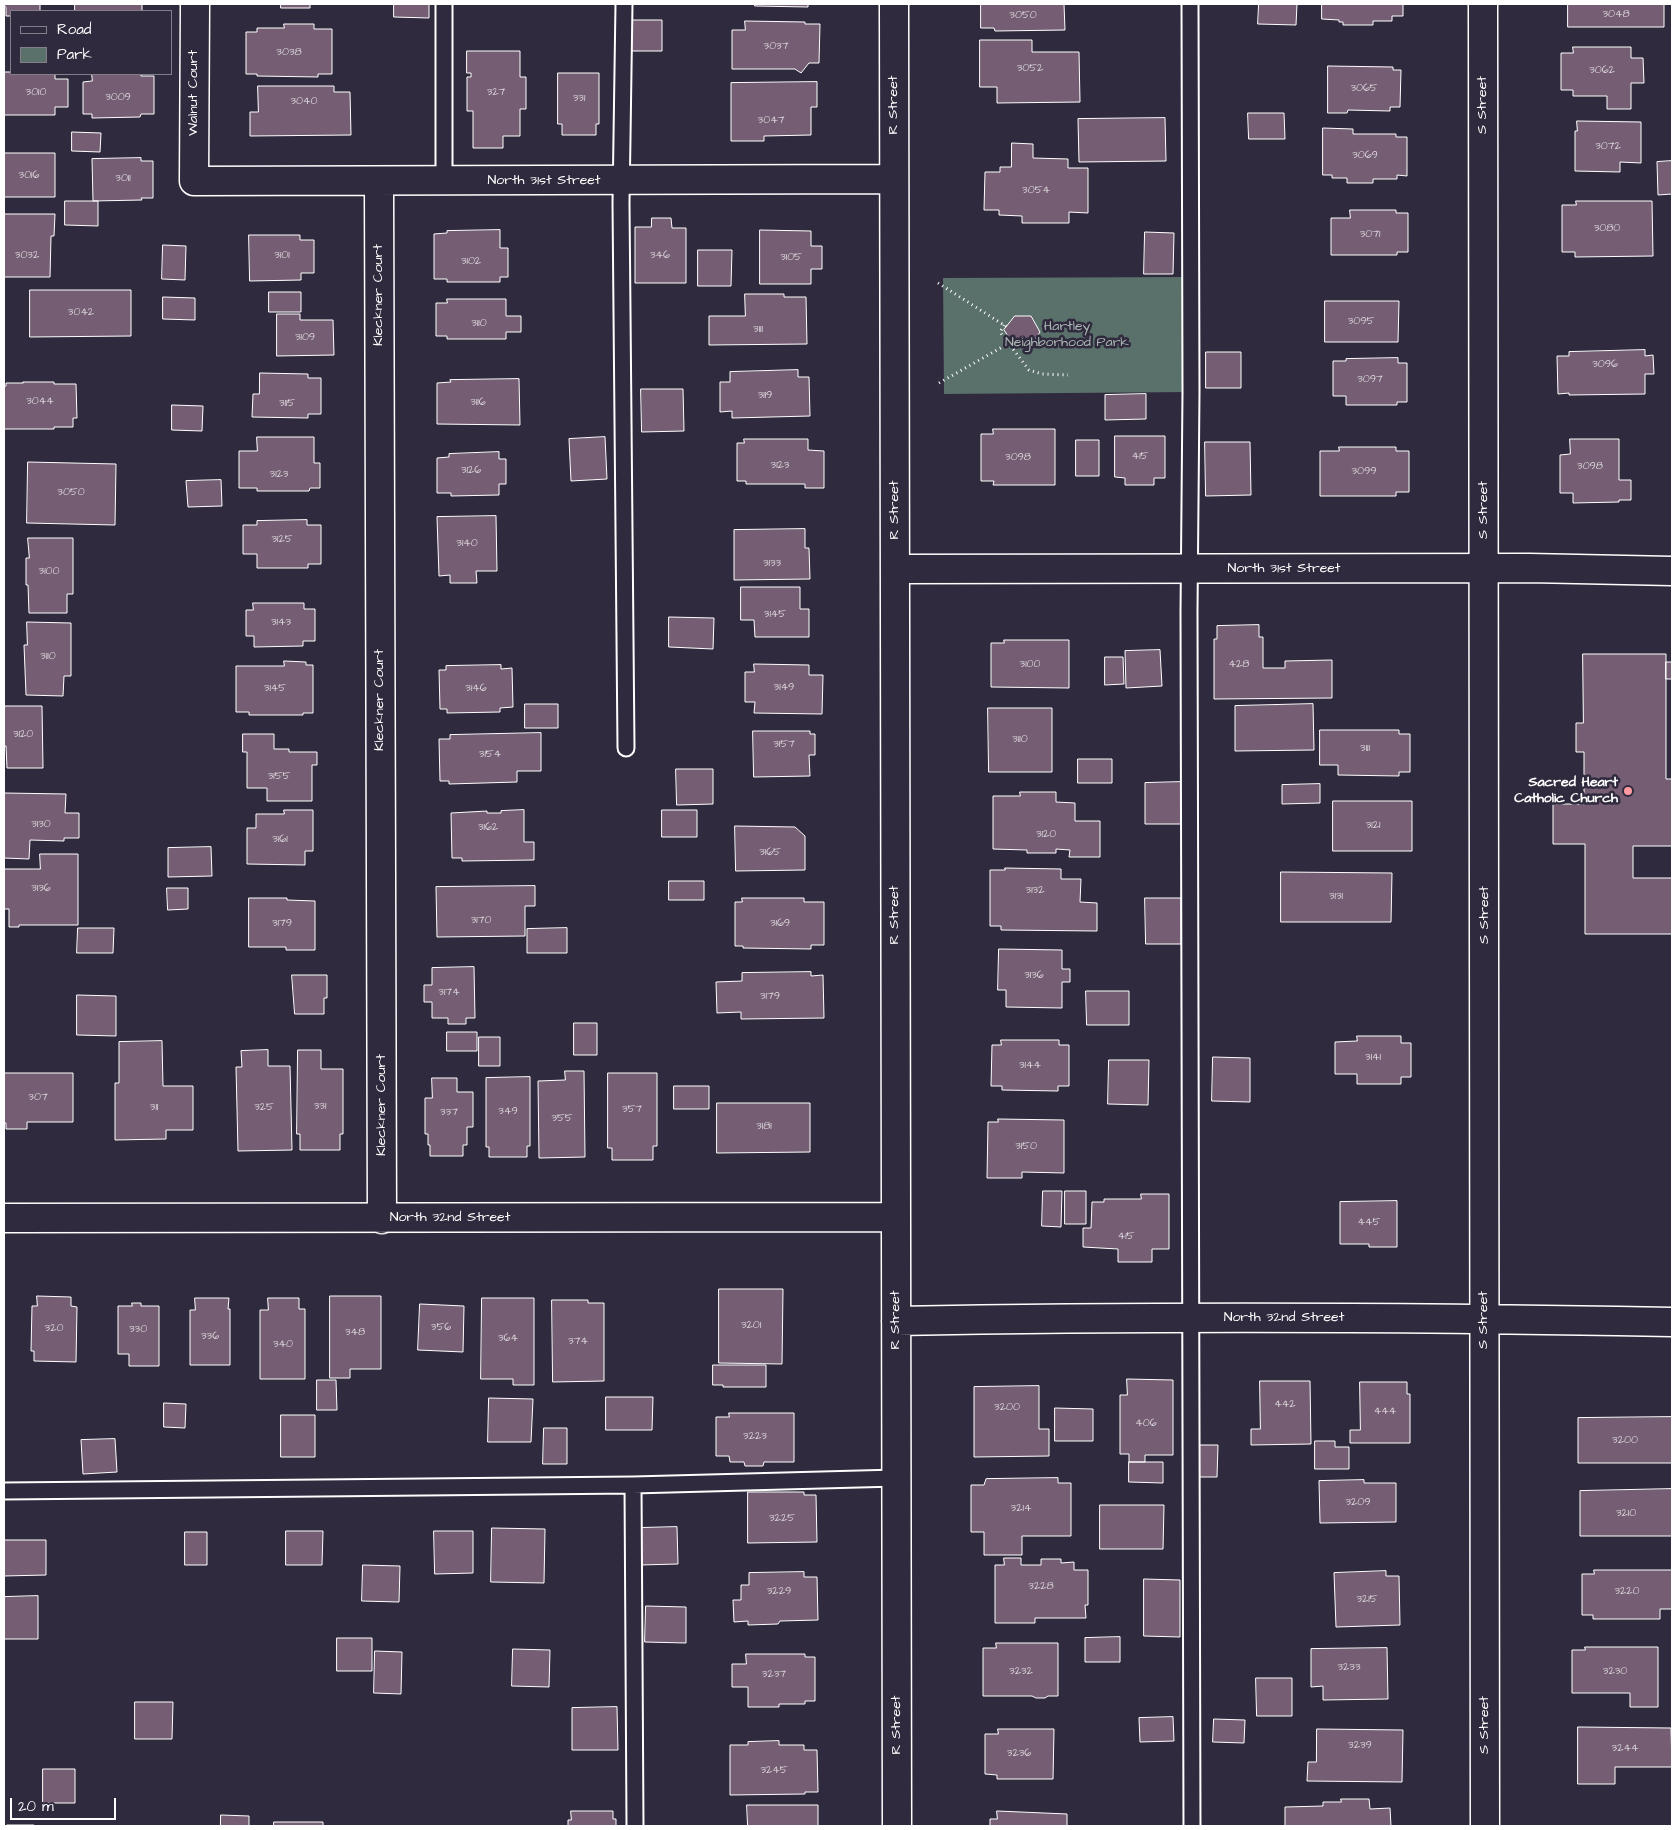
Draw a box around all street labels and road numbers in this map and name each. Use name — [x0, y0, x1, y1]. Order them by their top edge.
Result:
street label: Walnut Court — [186, 50, 202, 136]
street label: R Street — [886, 76, 902, 134]
street label: S Street — [1475, 76, 1491, 134]
street label: North 31st Street — [488, 173, 600, 189]
street label: Kleckner Court — [371, 244, 387, 346]
street label: R Street — [887, 481, 903, 539]
street label: S Street — [1476, 481, 1492, 539]
street label: North 31st Street — [1228, 561, 1340, 577]
street label: Kleckner Court — [372, 649, 388, 751]
street label: R Street — [887, 886, 903, 944]
street label: S Street — [1477, 886, 1493, 944]
street label: Kleckner Court — [374, 1054, 390, 1156]
street label: North 32nd Street — [390, 1210, 510, 1226]
street label: R Street — [888, 1291, 904, 1349]
street label: S Street — [1476, 1291, 1492, 1349]
street label: North 32nd Street — [1224, 1310, 1344, 1326]
street label: R Street — [889, 1696, 905, 1754]
street label: S Street — [1477, 1696, 1493, 1754]

